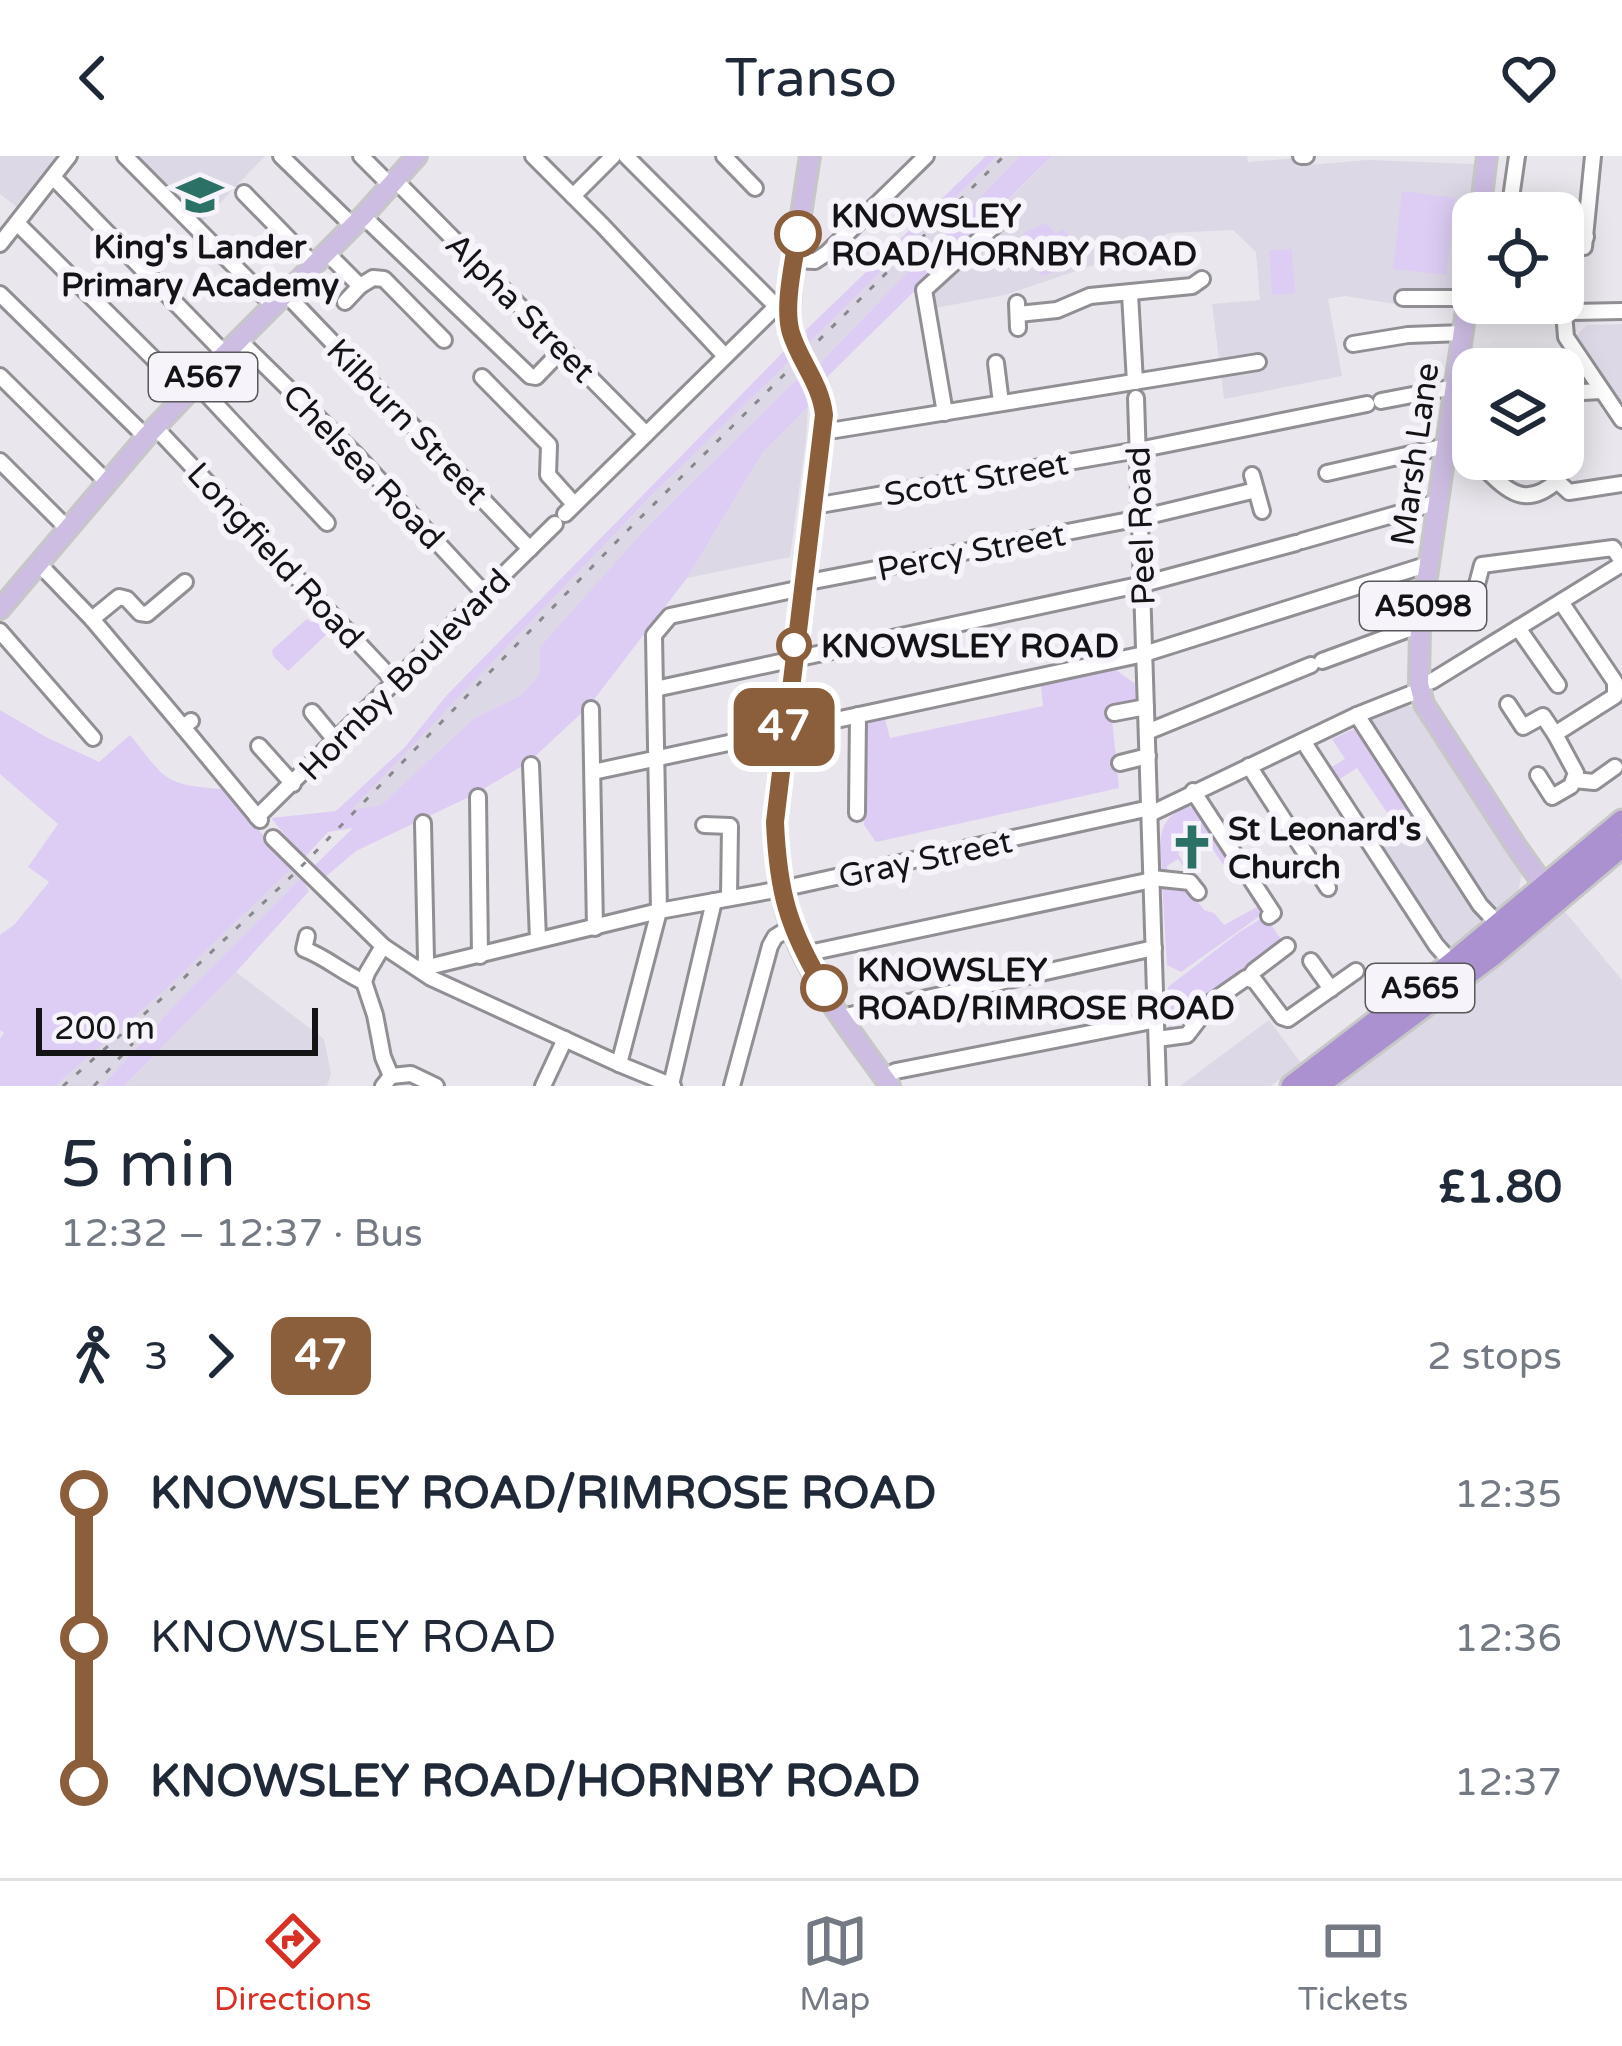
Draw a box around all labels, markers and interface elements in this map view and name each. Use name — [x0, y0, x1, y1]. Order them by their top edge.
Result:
icon: back — [60, 45, 126, 111]
icon: heart — [1496, 45, 1562, 111]
text: Transo — [725, 46, 897, 111]
school or university icon: King's Lander Primary Academy — [175, 170, 225, 220]
map controls — [1452, 192, 1584, 480]
button: locate — [1452, 192, 1584, 324]
place label: KNOWSLEY ROAD/HORNBY ROAD — [831, 197, 1197, 274]
marker: KNOWSLEY ROAD/HORNBY ROAD — [776, 212, 820, 256]
street label: Alpha Street — [437, 225, 603, 391]
place label: King's Lander Primary Academy — [61, 228, 339, 305]
street label: Kilburn Street — [318, 331, 496, 513]
button: layers — [1452, 348, 1584, 480]
road number: A567 — [149, 353, 257, 401]
street label: Marsh Lane — [1383, 360, 1448, 548]
street label: Chelsea Road — [274, 376, 451, 558]
street label: Scott Street — [881, 444, 1071, 515]
street label: Peel Road — [1119, 446, 1164, 606]
street label: Longfield Road — [179, 455, 371, 657]
street label: Percy Street — [874, 515, 1069, 590]
street label: Hornby Boulevard — [291, 561, 519, 789]
road number: A5098 — [1360, 582, 1486, 630]
place label: KNOWSLEY ROAD — [821, 627, 1119, 666]
marker: KNOWSLEY ROAD — [778, 629, 810, 661]
line badge: 47 — [730, 688, 838, 766]
text: 47 — [758, 701, 810, 752]
place label: St Leonard's Church — [1228, 810, 1421, 887]
street label: Gray Street — [835, 822, 1016, 897]
church icon: St Leonard's Church — [1167, 822, 1217, 872]
place label: KNOWSLEY ROAD/RIMROSE ROAD — [857, 951, 1235, 1028]
road number: A565 — [1366, 964, 1474, 1012]
marker: KNOWSLEY ROAD/RIMROSE ROAD — [802, 966, 846, 1010]
scale bar — [36, 1002, 318, 1055]
text: 200 m — [54, 1009, 155, 1048]
text: 5 min — [60, 1125, 236, 1205]
text: £1.80 — [1439, 1161, 1562, 1215]
text: 12:32 – 12:37 · Bus — [60, 1210, 423, 1257]
icon: walk — [60, 1323, 126, 1389]
icon: forward — [187, 1323, 253, 1389]
text: 47 — [295, 1330, 347, 1381]
text: 3 — [144, 1333, 169, 1380]
text: 2 stops — [1427, 1333, 1562, 1380]
text: KNOWSLEY ROAD/RIMROSE ROAD — [150, 1467, 936, 1521]
text: 12:35 — [1454, 1471, 1562, 1518]
text: KNOWSLEY ROAD — [150, 1611, 556, 1665]
text: 12:36 — [1454, 1615, 1562, 1662]
text: KNOWSLEY ROAD/HORNBY ROAD — [150, 1755, 920, 1809]
text: 12:37 — [1454, 1759, 1562, 1806]
tab: Directions — [214, 1908, 372, 2019]
tab: Map — [799, 1908, 870, 2019]
tab: Tickets — [1298, 1908, 1408, 2019]

